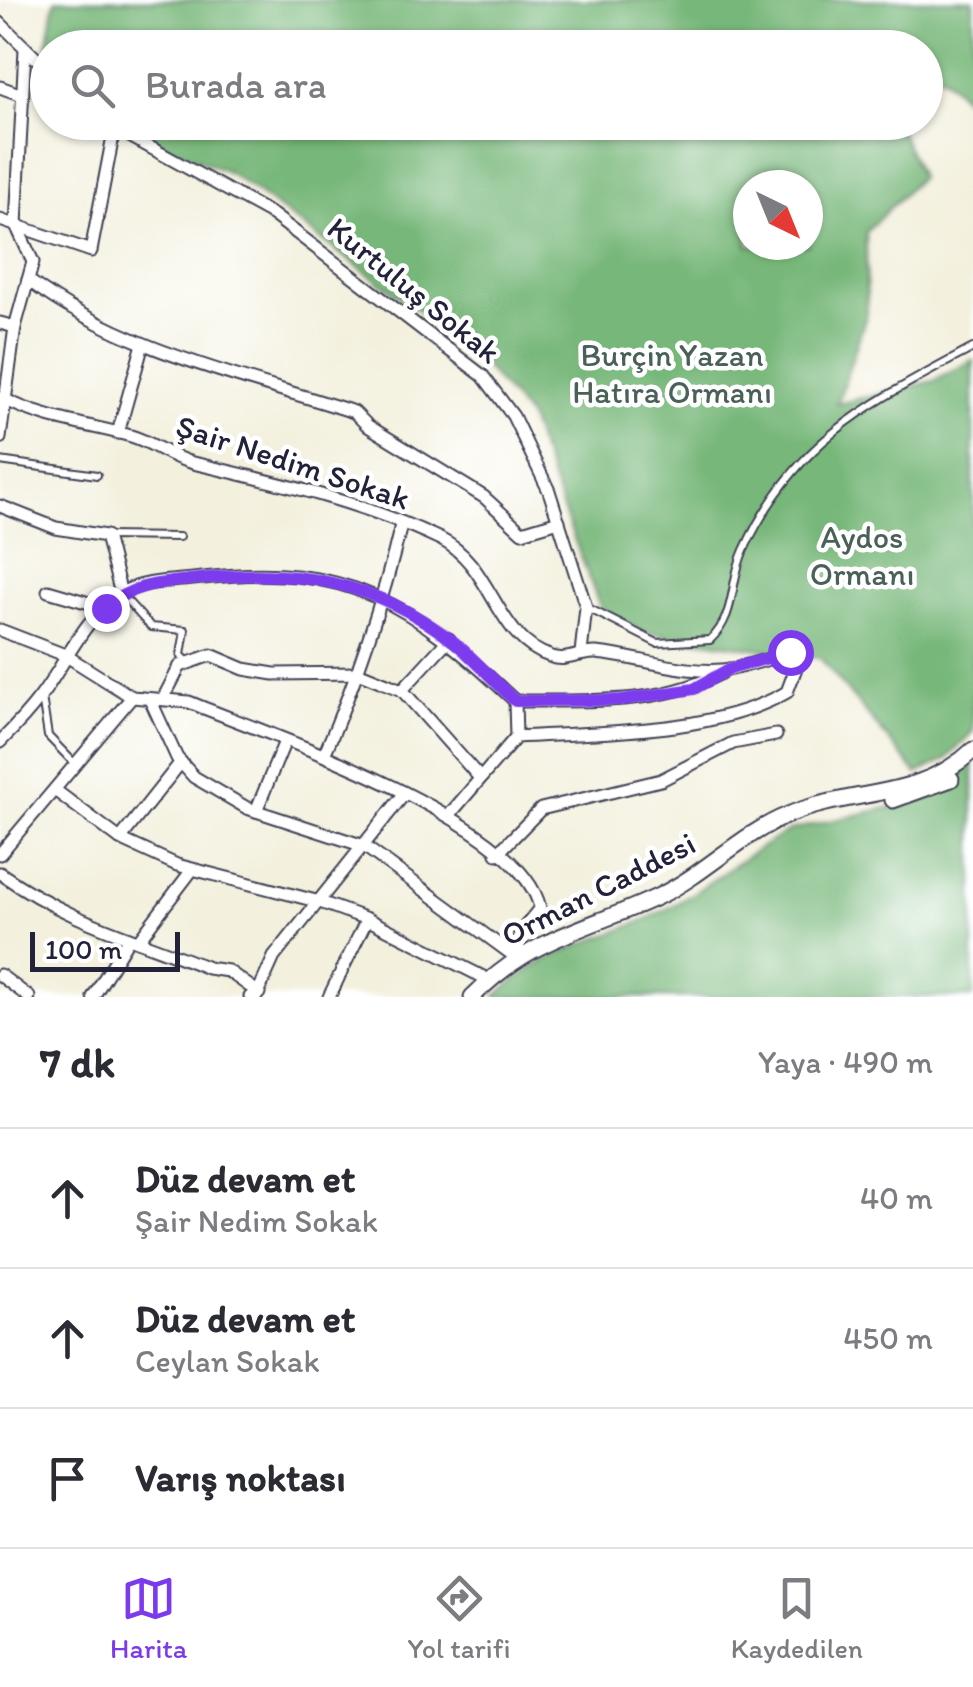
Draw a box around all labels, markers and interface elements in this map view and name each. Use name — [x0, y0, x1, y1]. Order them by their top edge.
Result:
search box — [30, 30, 943, 140]
icon: search — [65, 58, 120, 113]
text: Burada ara — [145, 62, 327, 108]
north arrow — [733, 170, 823, 260]
street label: Kurtuluş Sokak — [320, 209, 508, 371]
park label: Burçin Yazan Hatıra Ormanı — [572, 336, 772, 411]
street label: Şair Nedim Sokak — [172, 406, 414, 518]
park label: Aydos Ormanı — [810, 518, 914, 593]
route end — [84, 586, 130, 632]
route start — [768, 630, 814, 676]
street label: Orman Caddesi — [495, 824, 701, 954]
scale bar — [30, 927, 180, 971]
text: 100 m — [45, 932, 122, 966]
text: 7 dk — [40, 1037, 115, 1088]
text: Yaya · 490 m — [758, 1043, 933, 1081]
text: Düz devam et — [135, 1156, 355, 1202]
icon: ahead — [40, 1171, 95, 1226]
text: 40 m — [860, 1179, 933, 1217]
text: Şair Nedim Sokak — [135, 1202, 378, 1240]
text: Düz devam et — [135, 1296, 355, 1342]
icon: ahead — [40, 1311, 95, 1366]
text: 450 m — [843, 1319, 933, 1357]
text: Ceylan Sokak — [135, 1342, 320, 1380]
icon: arrive — [40, 1451, 95, 1506]
text: Varış noktası — [135, 1455, 346, 1501]
tab: Harita — [110, 1571, 187, 1665]
tab: Yol tarifi — [408, 1571, 510, 1665]
tab: Kaydedilen — [731, 1571, 863, 1665]

